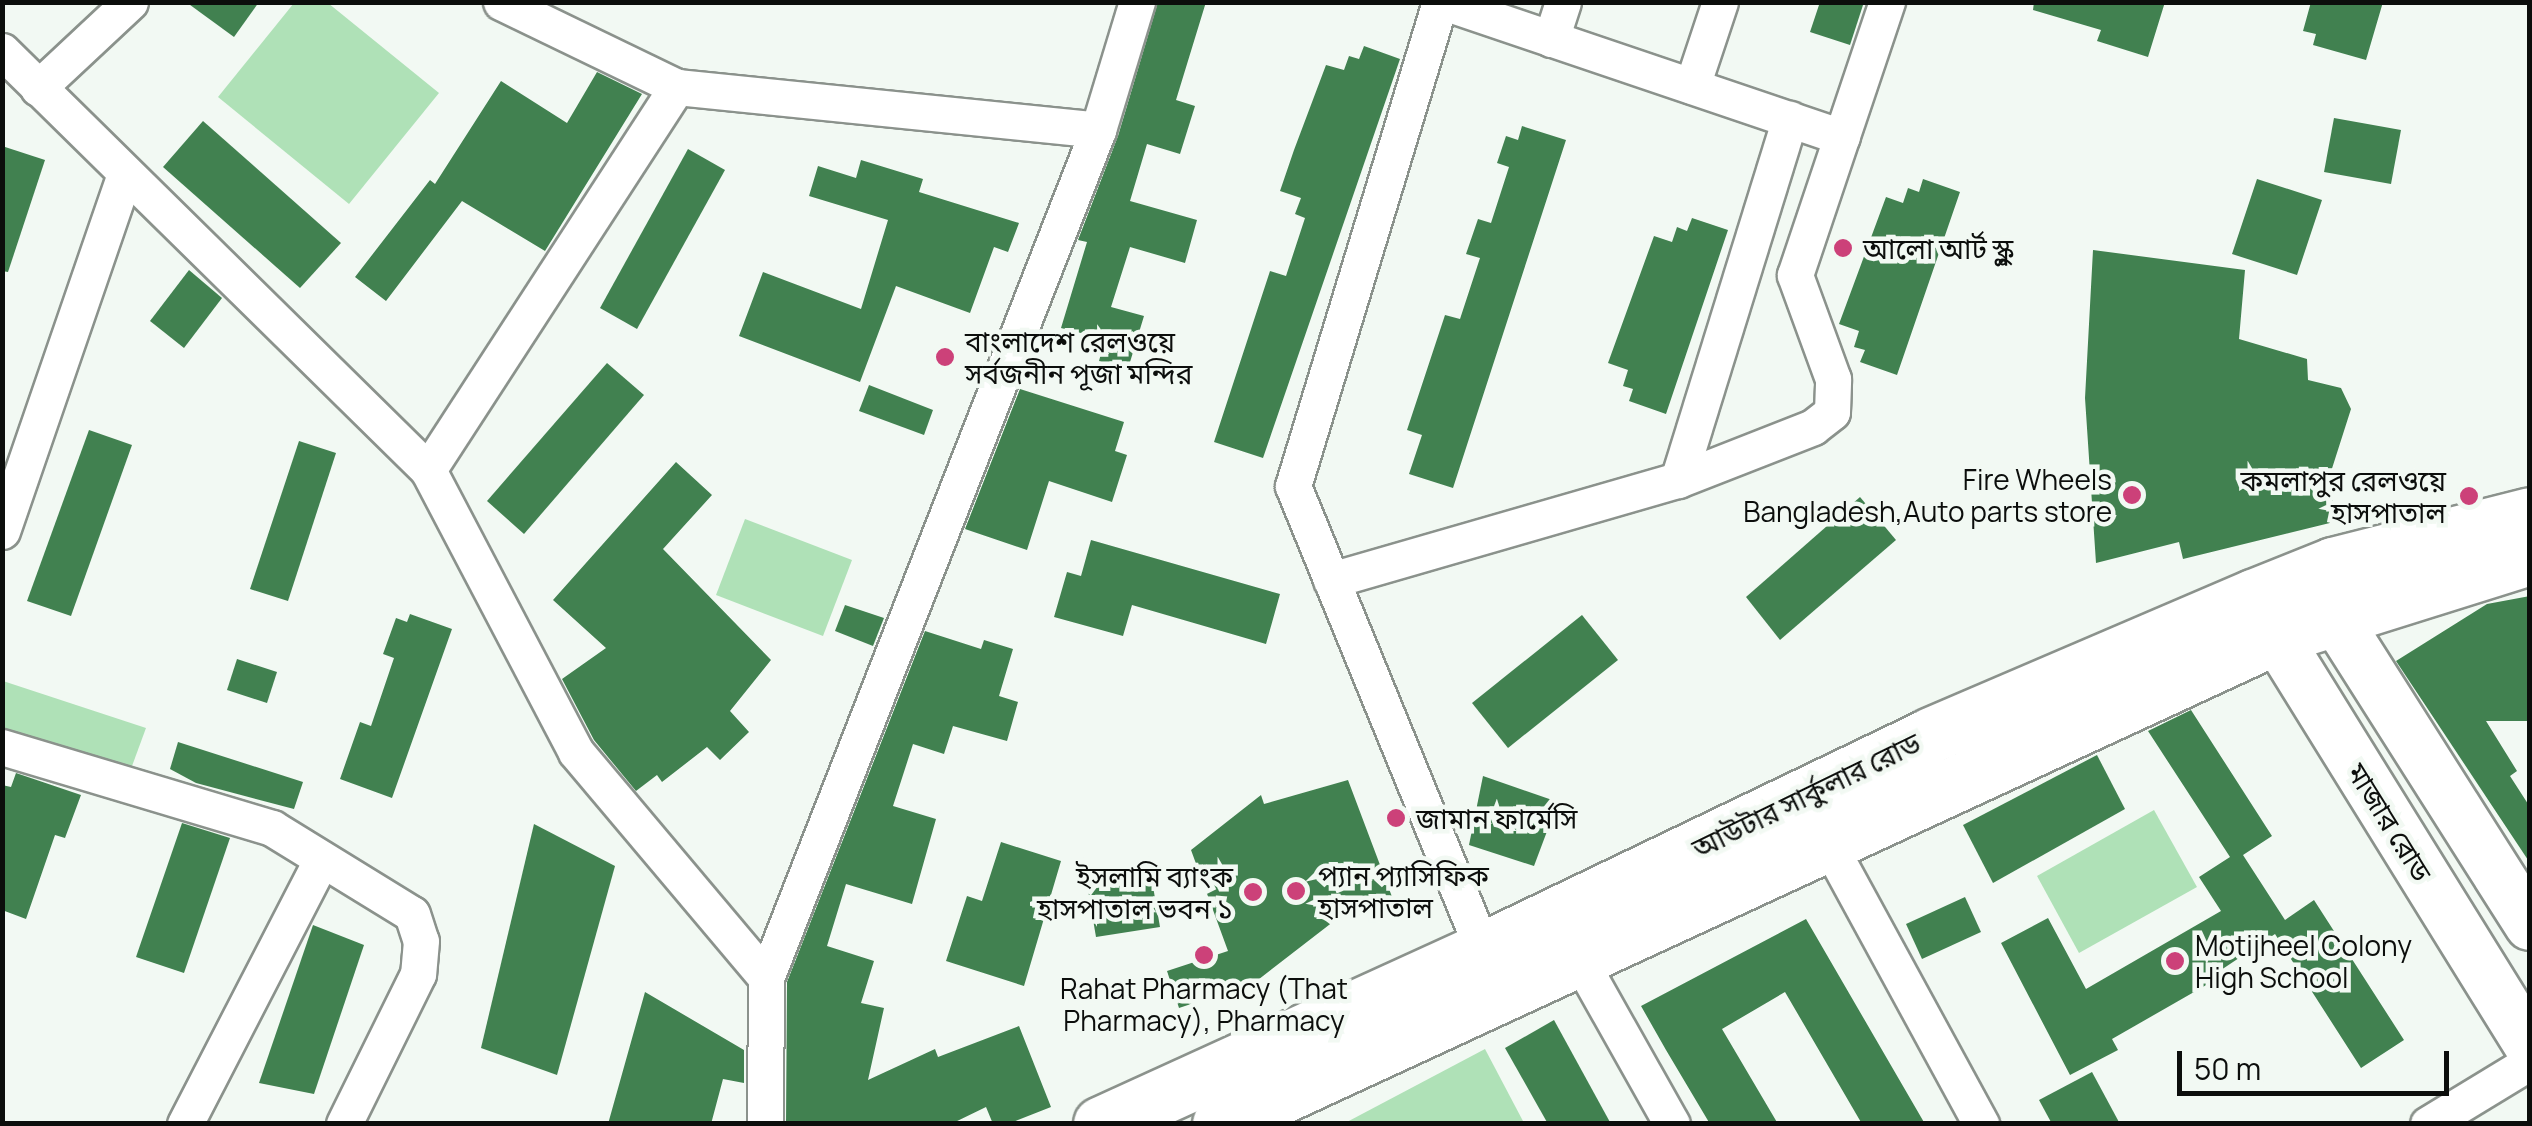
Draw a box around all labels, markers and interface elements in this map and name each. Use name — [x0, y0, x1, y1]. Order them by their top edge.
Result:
place label: আলো আর্ট স্কুল — [1863, 231, 2013, 265]
marker: আলো আর্ট স্কুল — [1832, 237, 1854, 259]
place label: বাংলাদেশ রেলওয়ে সর্বজনীন পূজা মন্দির — [965, 324, 1192, 390]
marker: বাংলাদেশ রেলওয়ে সর্বজনীন পূজা মন্দির — [934, 346, 956, 368]
place label: Fire Wheels Bangladesh,Auto parts store — [1743, 462, 2112, 528]
place label: কমলাপুর রেলওয়ে হাসপাতাল — [2240, 463, 2446, 529]
marker: কমলাপুর রেলওয়ে হাসপাতাল — [2456, 483, 2482, 509]
marker: Fire Wheels Bangladesh,Auto parts store — [2121, 484, 2143, 506]
street label: আউটার সার্কুলার রোড — [1687, 725, 1925, 865]
street label: মাজার রোড — [2341, 757, 2439, 887]
place label: জামান ফার্মেসি — [1416, 801, 1578, 835]
marker: জামান ফার্মেসি — [1385, 807, 1407, 829]
place label: প্যান প্যাসিফিক হাসপাতাল — [1318, 858, 1489, 924]
place label: ইসলামি ব্যাংক হাসপাতাল ভবন ১ — [1037, 859, 1233, 925]
marker: প্যান প্যাসিফিক হাসপাতাল — [1283, 878, 1309, 904]
marker: ইসলামি ব্যাংক হাসপাতাল ভবন ১ — [1242, 881, 1264, 903]
place label: Motijheel Colony High School — [2195, 928, 2412, 994]
marker: Rahat Pharmacy (That Pharmacy), Pharmacy — [1193, 944, 1215, 966]
marker: Motijheel Colony High School — [2164, 950, 2186, 972]
place label: Rahat Pharmacy (That Pharmacy), Pharmacy — [1060, 971, 1348, 1037]
scale bar — [2182, 1031, 2454, 1093]
text: 50 m — [2194, 1048, 2261, 1089]

